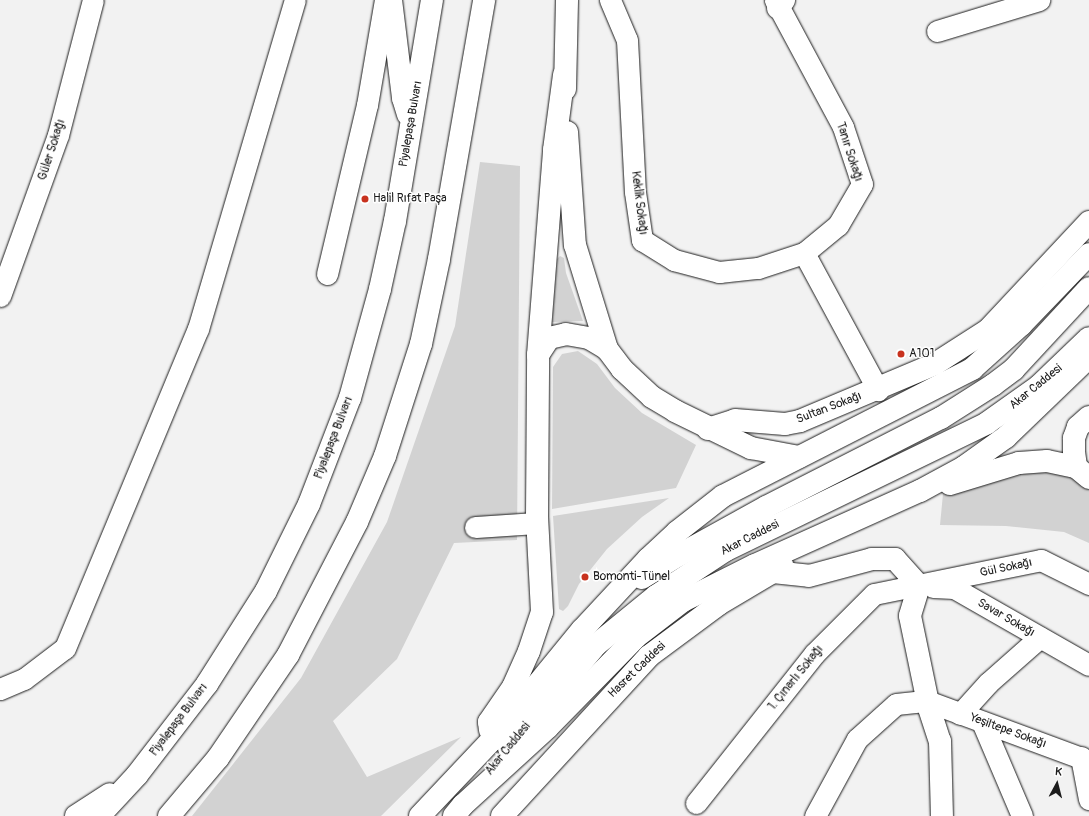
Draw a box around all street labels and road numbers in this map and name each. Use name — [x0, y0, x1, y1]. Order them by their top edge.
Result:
street label: Piyalepaşa Bulvarı — [396, 80, 426, 168]
street label: Güler Sokağı — [35, 118, 69, 182]
street label: Tanır Sokağı — [833, 120, 865, 184]
street label: Keklik Sokağı — [628, 170, 650, 236]
street label: Akar Caddesi — [1007, 361, 1065, 413]
street label: Sultan Sokağı — [794, 389, 864, 427]
street label: Piyalepaşa Bulvarı — [312, 395, 356, 481]
street label: Akar Caddesi — [718, 517, 782, 559]
street label: Gül Sokağı — [979, 555, 1033, 581]
street label: Savar Sokağı — [975, 596, 1037, 640]
street label: Hasret Caddesi — [605, 639, 669, 701]
street label: 1. Çınarlı Sokağı — [765, 643, 827, 713]
street label: Piyalepaşa Bulvarı — [147, 681, 211, 759]
street label: Yeşiltepe Sokağı — [968, 710, 1048, 752]
street label: Akar Caddesi — [482, 720, 534, 778]

